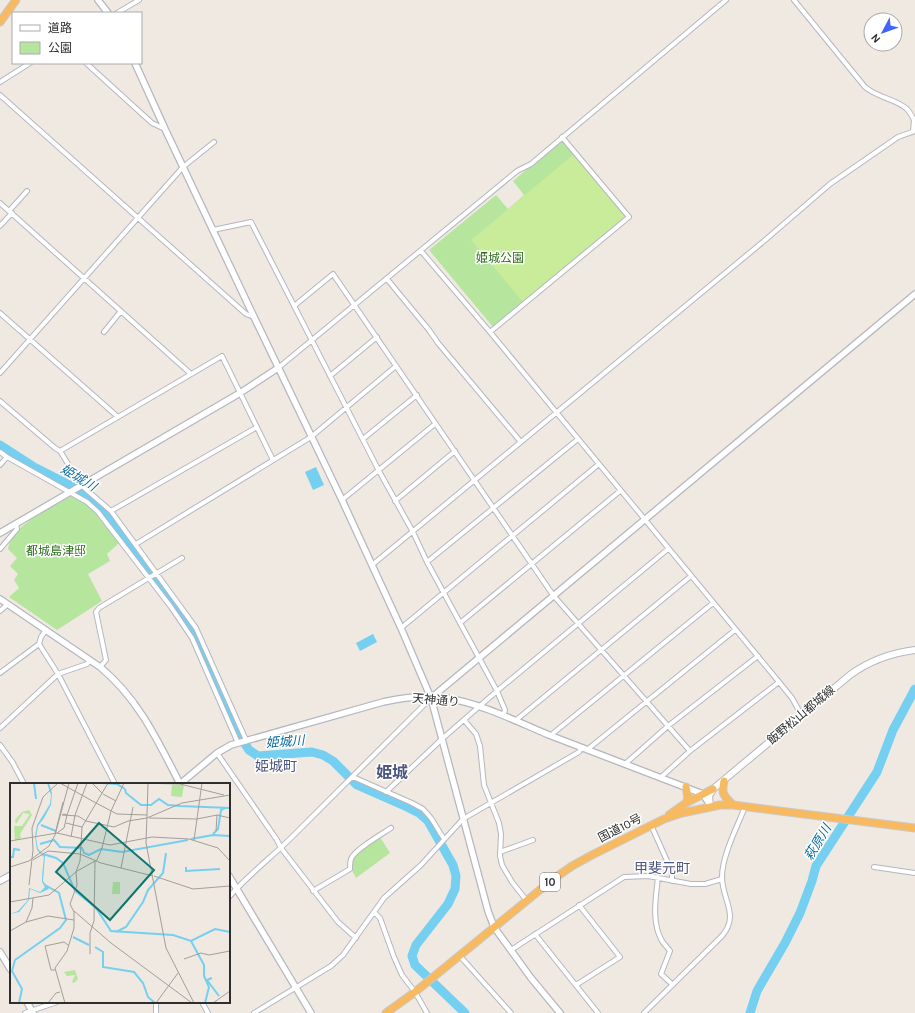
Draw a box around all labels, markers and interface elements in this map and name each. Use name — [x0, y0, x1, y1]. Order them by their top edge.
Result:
legend — [12, 12, 142, 64]
north arrow — [863, 12, 903, 52]
text: 道路 — [48, 21, 72, 35]
text: N — [868, 31, 883, 45]
text: 公園 — [48, 41, 72, 55]
park label: 姫城公園 — [476, 251, 524, 265]
water label: 姫城川 — [58, 461, 101, 495]
park label: 都城島津邸 — [26, 544, 86, 558]
street label: 飯野松山都城線 — [764, 683, 838, 747]
street label: 天神通り — [411, 691, 461, 709]
water label: 姫城川 — [265, 733, 307, 750]
district label: 姫城町 — [255, 758, 297, 775]
district label: 姫城 — [376, 763, 408, 782]
inset map — [10, 783, 230, 1003]
street label: 国道10号 — [596, 811, 644, 845]
water label: 萩原川 — [801, 820, 835, 863]
district label: 甲斐元町 — [634, 860, 690, 877]
road number: 10 — [540, 873, 560, 891]

